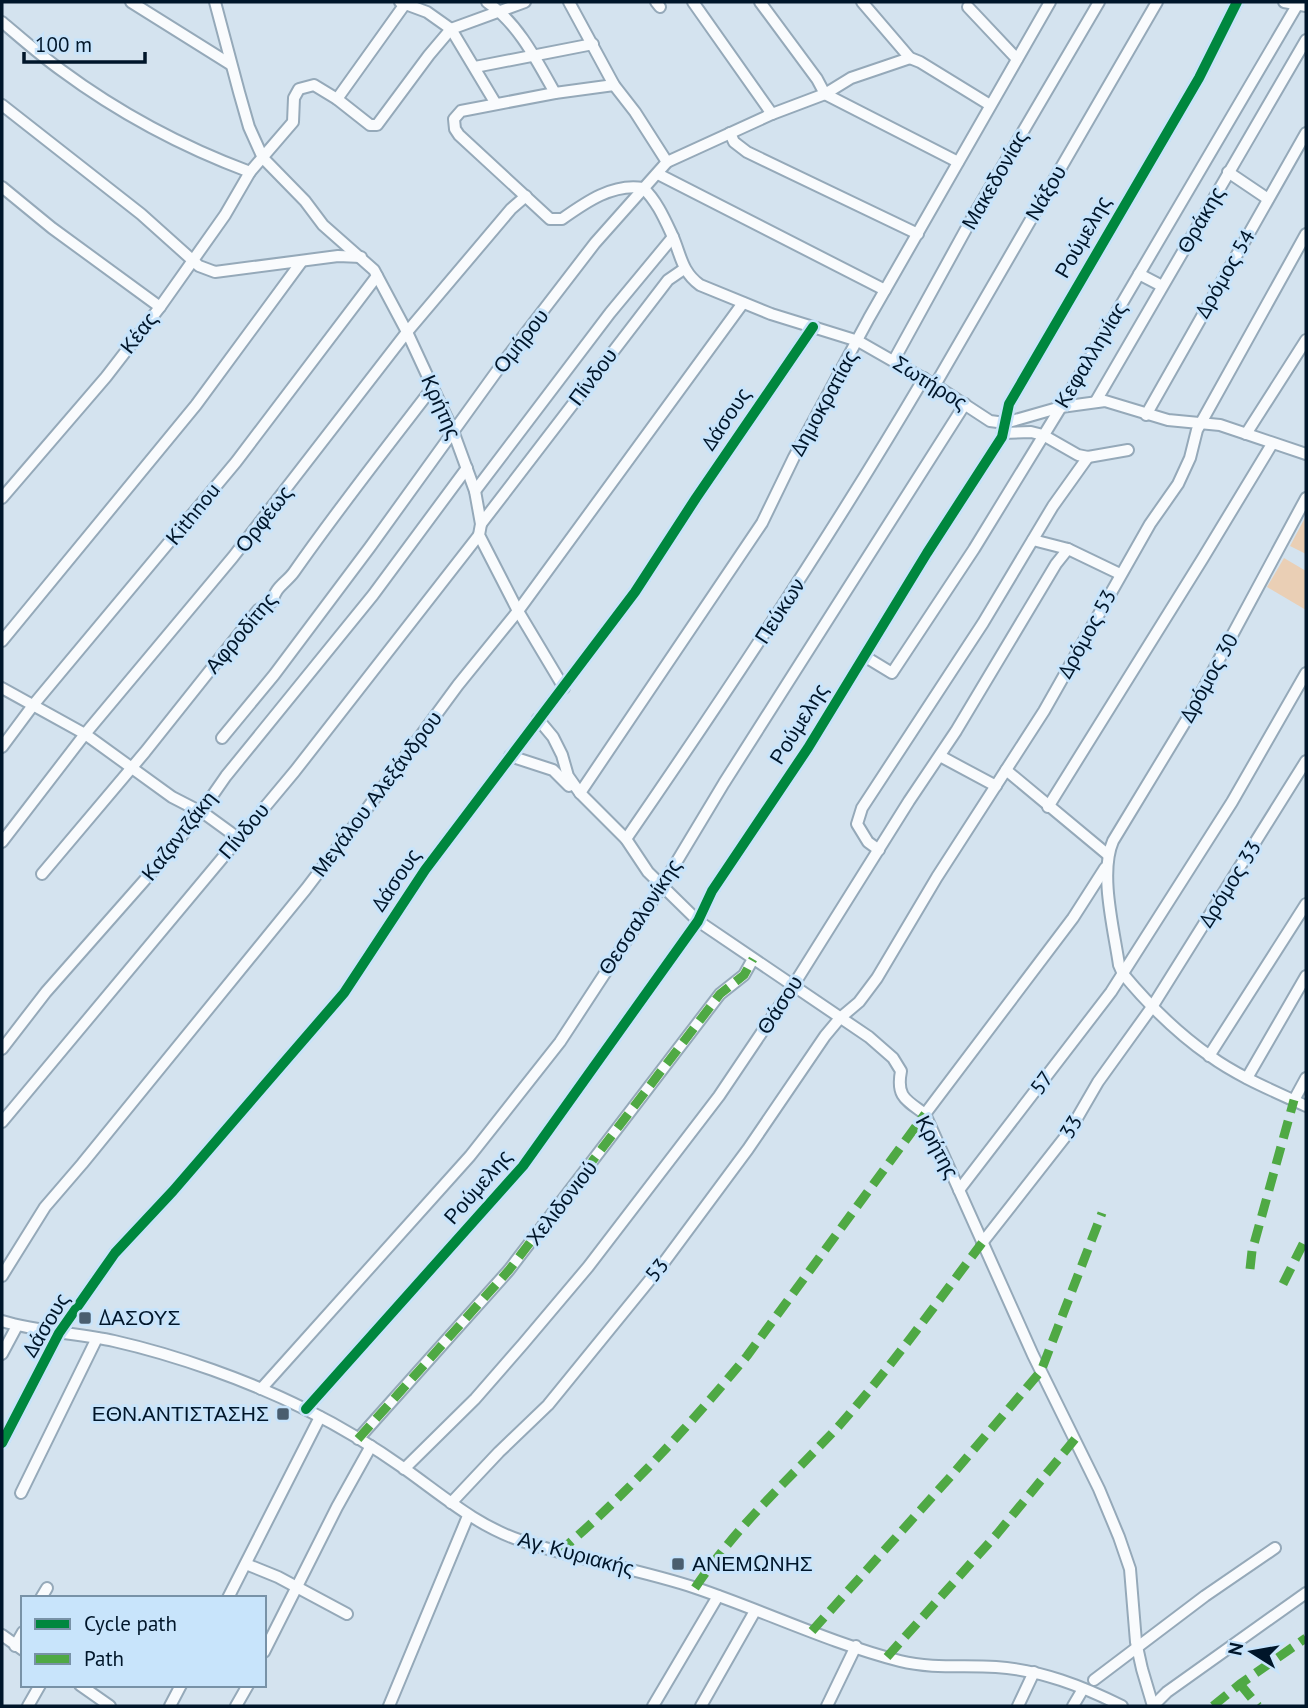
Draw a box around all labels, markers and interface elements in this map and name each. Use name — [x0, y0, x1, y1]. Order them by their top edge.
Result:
scale bar — [24, 21, 145, 65]
text: 100 m — [35, 31, 92, 58]
street label: Μακεδονίας — [955, 125, 1034, 234]
street label: Νάξου — [1019, 160, 1072, 225]
street label: Θράκης — [1171, 182, 1230, 258]
street label: Ρούμελης — [1048, 191, 1117, 283]
street label: Δρόμος 54 — [1189, 225, 1261, 323]
street label: Κεφαλληνίας — [1048, 297, 1133, 413]
street label: Ομήρου — [487, 303, 554, 378]
street label: Κέας — [114, 306, 163, 359]
street label: Πίνδου — [562, 343, 623, 411]
street label: Δημοκρατίας — [783, 345, 864, 460]
street label: Σωτήρος — [888, 349, 973, 416]
street label: Κρήτης — [415, 370, 468, 443]
street label: Δάσους — [695, 382, 756, 455]
street label: Κithnou — [159, 477, 226, 550]
street label: Ορφέως — [229, 480, 298, 558]
street label: Πεύκων — [748, 573, 811, 649]
street label: Δρόμος 53 — [1051, 585, 1122, 683]
street label: Αφροδίτης — [199, 587, 282, 679]
street label: Δρόμος 30 — [1173, 629, 1244, 727]
street label: Ρούμελης — [763, 678, 834, 769]
street label: Μεγάλου Αλεξάνδρου — [305, 705, 448, 882]
street label: Καζαντζάκη — [135, 785, 222, 886]
street label: Πίνδου — [212, 797, 275, 864]
street label: Δρόμος 33 — [1192, 835, 1267, 932]
street label: Δάσους — [365, 843, 426, 916]
street label: Θεσσαλονίκης — [592, 854, 687, 980]
street label: Θάσου — [751, 970, 808, 1039]
street label: 57 — [1024, 1065, 1059, 1100]
street label: 33 — [1053, 1110, 1088, 1144]
street label: Κρήτης — [910, 1111, 965, 1183]
street label: Ρούμελης — [438, 1144, 517, 1230]
street label: Χελιδονιού — [520, 1155, 603, 1250]
street label: 53 — [639, 1252, 674, 1287]
street label: Δάσους — [16, 1288, 75, 1362]
place label: ΔΑΣΟΥΣ — [99, 1304, 181, 1331]
marker: ΔΑΣΟΥΣ — [77, 1310, 93, 1326]
place label: ΕΘΝ.ΑΝΤΙΣΤΑΣΗΣ — [92, 1400, 269, 1427]
marker: ΕΘΝ.ΑΝΤΙΣΤΑΣΗΣ — [275, 1406, 291, 1422]
street label: Αγ. Κυριακής — [515, 1525, 637, 1582]
place label: ΑΝΕΜΩΝΗΣ — [692, 1550, 813, 1577]
marker: ΑΝΕΜΩΝΗΣ — [670, 1556, 686, 1572]
legend — [21, 1596, 266, 1687]
text: Cycle path — [84, 1610, 177, 1637]
north arrow — [1217, 1617, 1287, 1687]
text: N — [1222, 1640, 1248, 1657]
text: Path — [84, 1645, 124, 1672]

